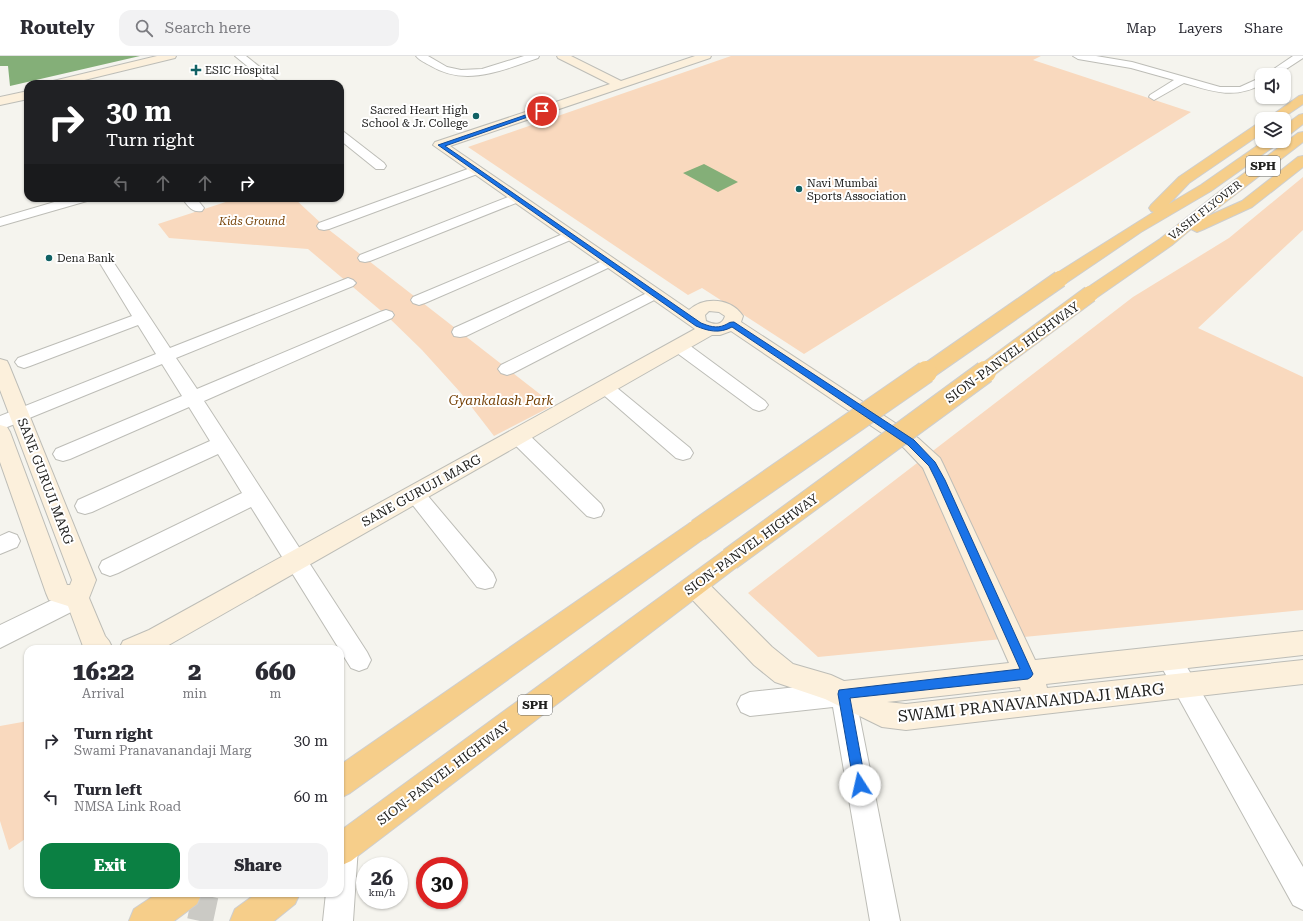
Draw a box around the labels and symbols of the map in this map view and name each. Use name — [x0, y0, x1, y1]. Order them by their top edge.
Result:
marker: ESIC Hospital — [190, 64, 202, 76]
place label: ESIC Hospital — [205, 64, 279, 77]
pin — [525, 94, 559, 128]
place label: Sacred Heart High School & Jr. College — [362, 104, 468, 130]
marker: Sacred Heart High School & Jr. College — [471, 111, 481, 121]
road number: SPH — [1246, 156, 1280, 176]
place label: Navi Mumbai Sports Association — [807, 177, 906, 203]
street label: VASHI FLYOVER — [1166, 178, 1245, 243]
marker: Navi Mumbai Sports Association — [794, 184, 804, 194]
park label: Kids Ground — [218, 215, 285, 228]
place label: Dena Bank — [57, 252, 115, 265]
marker: Dena Bank — [44, 253, 54, 263]
street label: SION-PANVEL HIGHWAY — [942, 299, 1082, 406]
park label: Gyankalash Park — [449, 393, 554, 408]
street label: SANE GURUJI MARG — [14, 416, 77, 547]
street label: SANE GURUJI MARG — [359, 451, 484, 530]
street label: SION-PANVEL HIGHWAY — [681, 491, 821, 598]
street label: SWAMI PRANAVANANDAJI MARG — [897, 679, 1166, 726]
road number: SPH — [518, 695, 552, 715]
street label: SION-PANVEL HIGHWAY — [374, 719, 513, 828]
position arrow — [839, 764, 881, 806]
speed limit sign: 30 — [416, 857, 468, 909]

